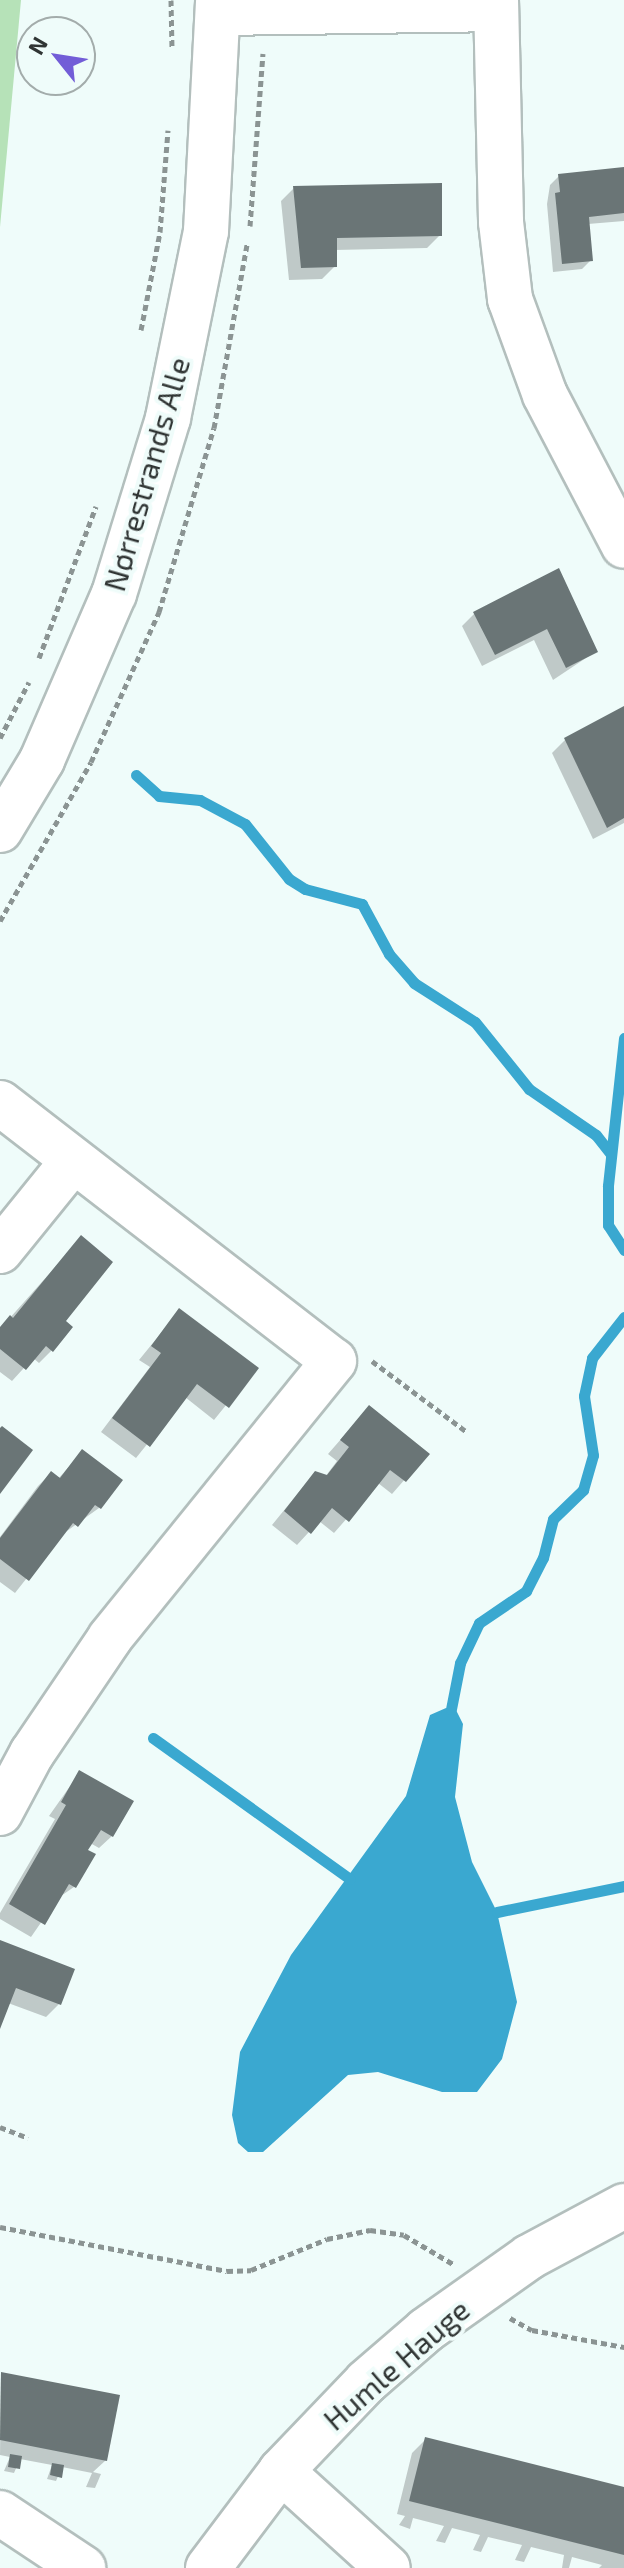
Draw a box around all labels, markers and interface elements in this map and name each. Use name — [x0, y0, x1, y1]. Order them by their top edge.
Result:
north arrow — [16, 16, 96, 96]
text: N — [22, 32, 52, 58]
street label: Nørrestrands Alle — [95, 353, 197, 595]
street label: Humle Hauge — [316, 2291, 476, 2437]

